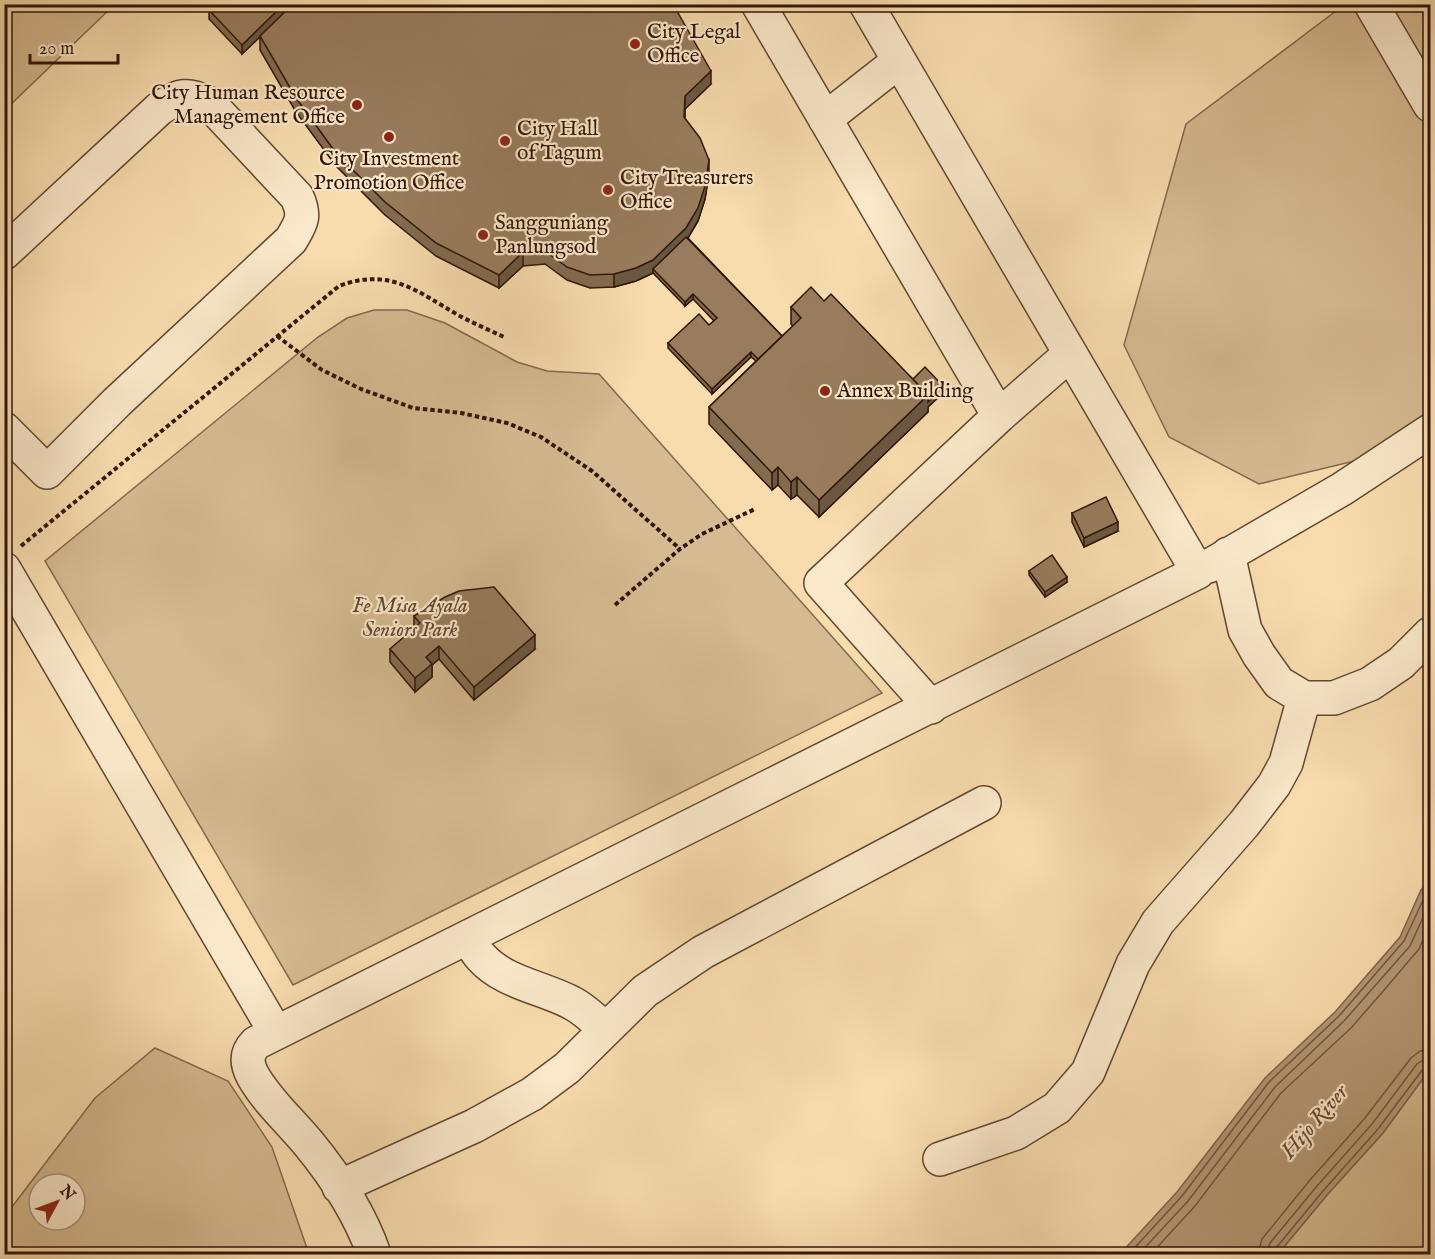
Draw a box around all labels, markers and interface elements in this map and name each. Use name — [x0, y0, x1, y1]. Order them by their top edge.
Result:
place label: City Legal Office — [647, 19, 741, 70]
scale bar — [30, 27, 118, 65]
marker: City Legal Office — [628, 37, 642, 51]
text: 20 m — [39, 38, 74, 61]
place label: City Human Resource Management Office — [151, 80, 345, 131]
marker: City Human Resource Management Office — [350, 98, 364, 112]
place label: City Hall of Tagum — [517, 116, 602, 167]
marker: City Investment Promotion Office — [382, 130, 396, 144]
marker: City Hall of Tagum — [498, 134, 512, 148]
place label: City Investment Promotion Office — [314, 146, 465, 197]
place label: City Treasurers Office — [620, 165, 753, 216]
marker: City Treasurers Office — [601, 183, 615, 197]
place label: Sangguniang Panlungsod — [495, 210, 609, 261]
marker: Sangguniang Panlungsod — [476, 228, 490, 242]
place label: Annex Building — [836, 378, 974, 405]
marker: Annex Building — [818, 384, 832, 398]
park label: Fe Misa Ayala Seniors Park — [352, 593, 468, 644]
water label: Hijo River — [1275, 1078, 1356, 1166]
north arrow — [27, 1172, 87, 1232]
text: N — [54, 1181, 79, 1205]

